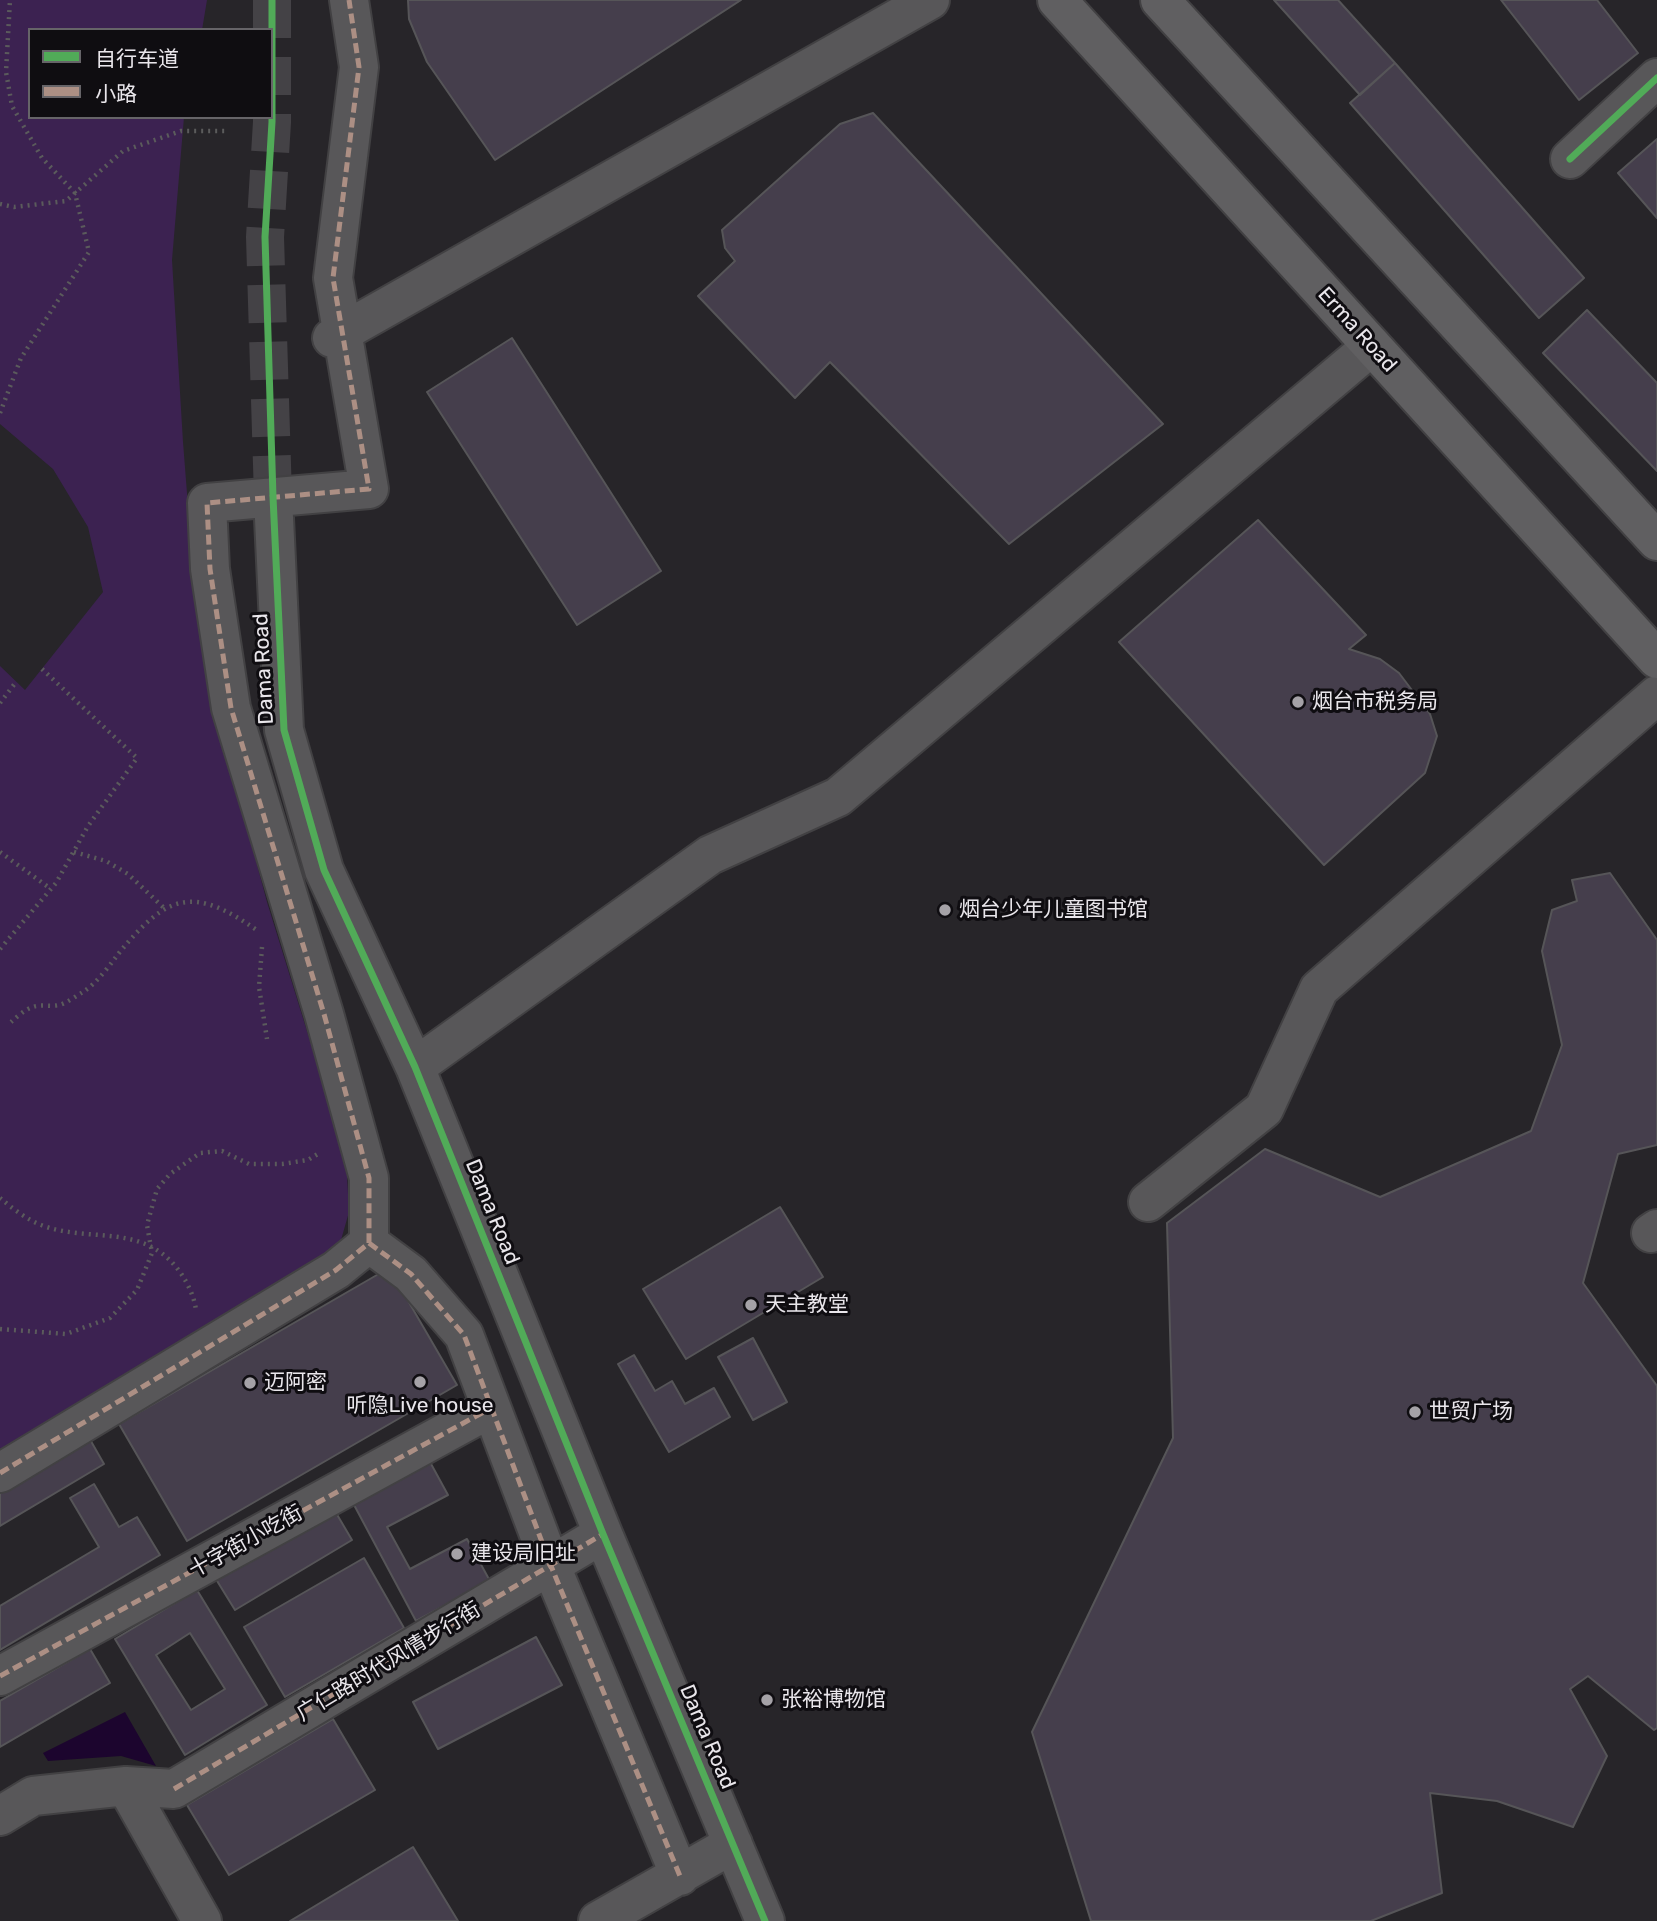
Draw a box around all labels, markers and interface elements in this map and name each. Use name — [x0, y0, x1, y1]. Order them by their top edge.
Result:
legend — [28, 28, 273, 119]
text: 自行车道 — [95, 46, 179, 71]
text: 小路 — [95, 81, 137, 106]
street label: Erma Road — [1312, 282, 1402, 378]
street label: Dama Road — [249, 613, 279, 725]
place label: 烟台市税务局 — [1312, 689, 1438, 715]
marker: 烟台市税务局 — [1290, 694, 1306, 710]
place label: 烟台少年儿童图书馆 — [959, 897, 1148, 923]
marker: 烟台少年儿童图书馆 — [937, 902, 953, 918]
street label: Dama Road — [459, 1156, 525, 1268]
place label: 天主教堂 — [765, 1292, 849, 1318]
marker: 天主教堂 — [743, 1297, 759, 1313]
place label: 迈阿密 — [264, 1370, 327, 1396]
marker: 听隐Live house — [412, 1374, 428, 1390]
marker: 迈阿密 — [242, 1375, 258, 1391]
place label: 听隐Live house — [346, 1393, 494, 1419]
place label: 世贸广场 — [1429, 1399, 1513, 1425]
marker: 世贸广场 — [1407, 1404, 1423, 1420]
street label: 十字街小吃街 — [185, 1500, 307, 1584]
place label: 建设局旧址 — [471, 1541, 576, 1567]
marker: 建设局旧址 — [449, 1546, 465, 1562]
street label: 广仁路时代风情步行街 — [293, 1597, 485, 1727]
street label: Dama Road — [674, 1681, 740, 1793]
place label: 张裕博物馆 — [781, 1687, 886, 1713]
marker: 张裕博物馆 — [759, 1692, 775, 1708]

